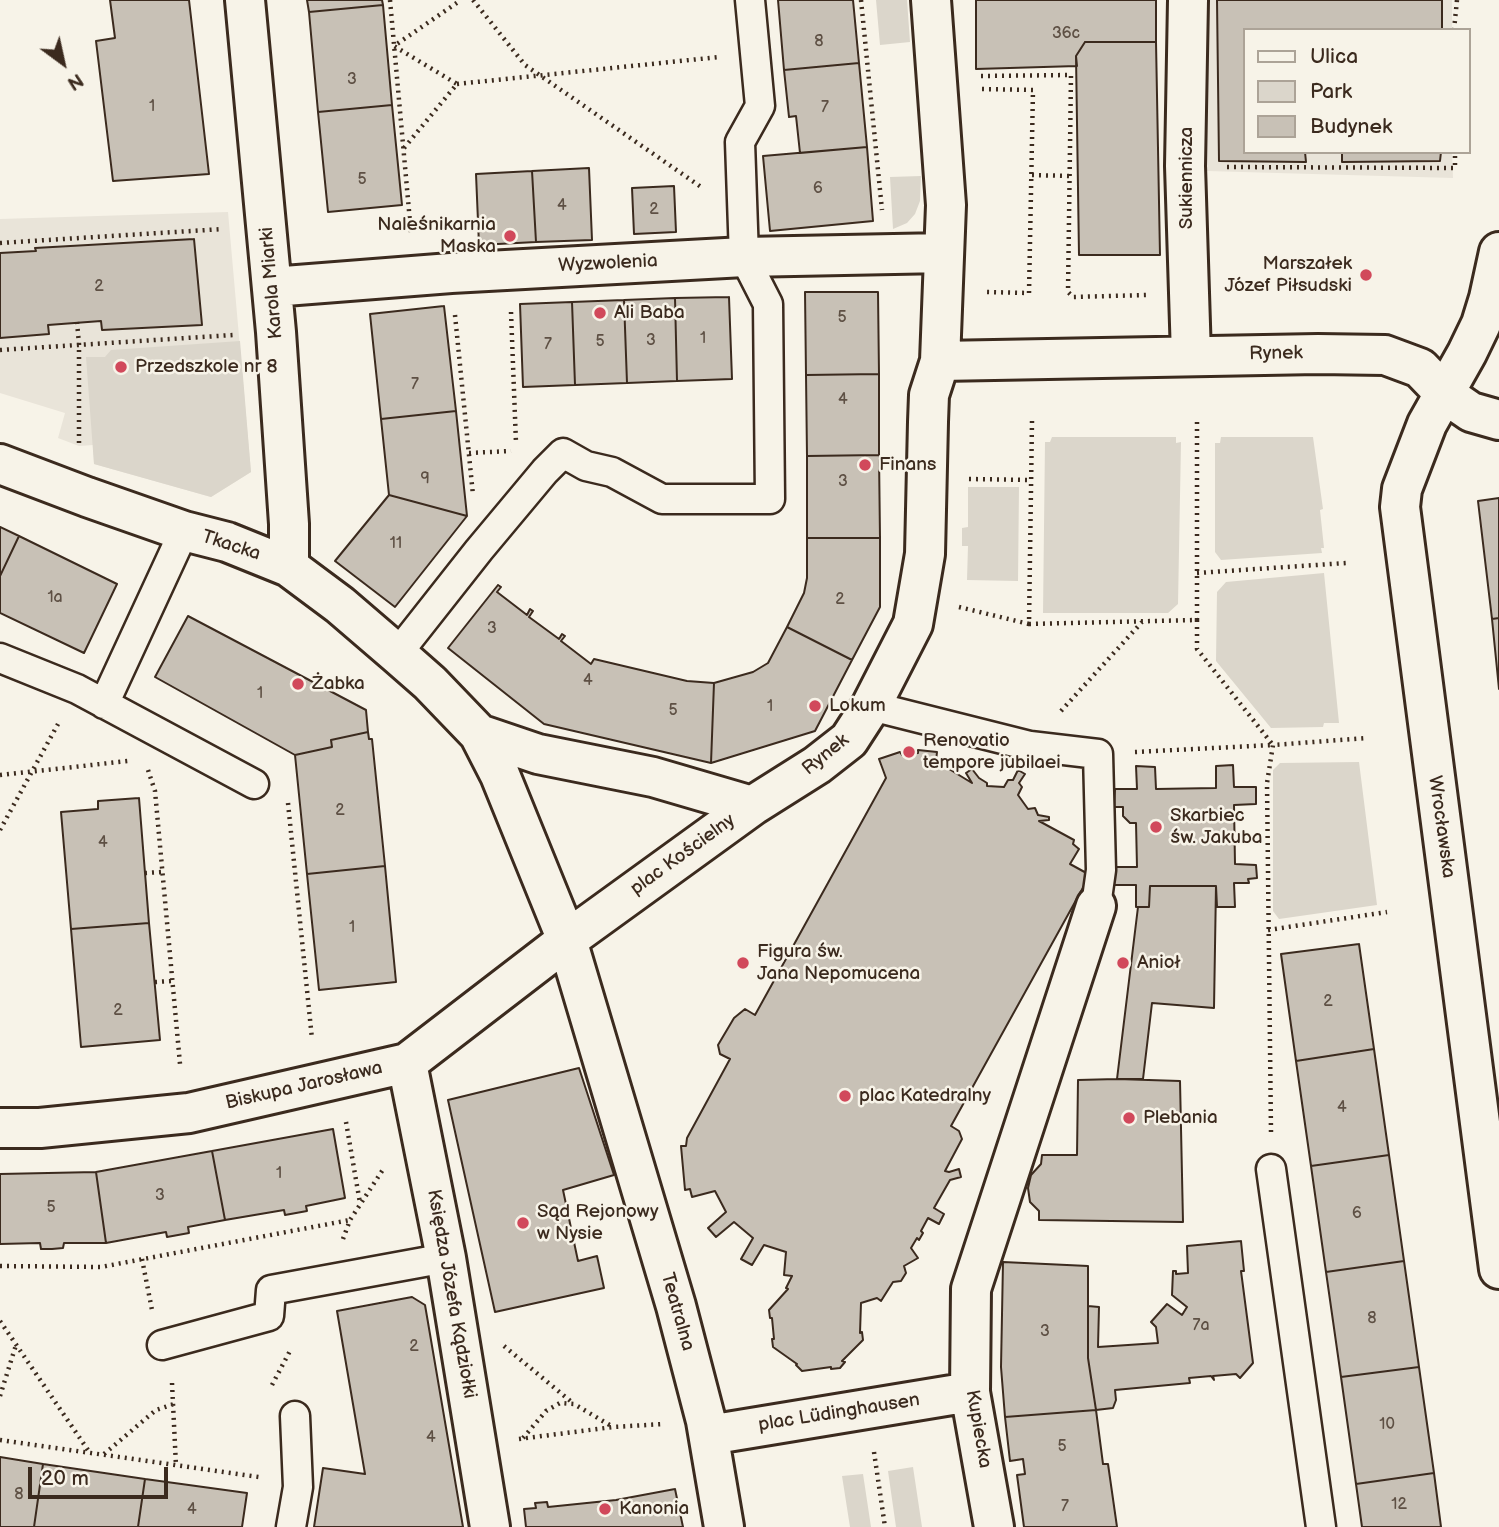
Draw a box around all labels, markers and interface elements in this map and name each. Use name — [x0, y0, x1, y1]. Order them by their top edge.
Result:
house number: 36c — [1052, 24, 1080, 44]
north arrow — [28, 28, 98, 98]
legend — [1244, 28, 1471, 154]
house number: 8 — [814, 32, 824, 52]
text: Ulica — [1310, 44, 1358, 69]
text: N — [62, 67, 87, 95]
house number: 3 — [347, 70, 357, 90]
text: Park — [1310, 79, 1352, 104]
house number: 1 — [149, 97, 155, 117]
house number: 7 — [821, 98, 829, 118]
text: Budynek — [1310, 114, 1392, 139]
street label: Sukiennicza — [1176, 127, 1198, 229]
house number: 5 — [357, 170, 367, 190]
house number: 6 — [813, 179, 823, 199]
house number: 4 — [557, 196, 567, 216]
house number: 2 — [649, 200, 659, 220]
place label: Naleśnikarnia Maska — [377, 214, 496, 258]
street label: Karola Miarki — [256, 226, 288, 340]
marker: Naleśnikarnia Maska — [502, 228, 518, 244]
street label: Wyzwolenia — [558, 250, 658, 278]
place label: Marszałek Józef Piłsudski — [1224, 253, 1352, 297]
marker: Marszałek Józef Piłsudski — [1358, 267, 1374, 283]
house number: 2 — [94, 277, 104, 297]
place label: Ali Baba — [614, 302, 685, 324]
marker: Ali Baba — [592, 305, 608, 321]
house number: 5 — [837, 308, 847, 328]
house number: 1 — [700, 329, 706, 349]
house number: 3 — [646, 331, 656, 351]
house number: 5 — [595, 332, 605, 352]
house number: 7 — [544, 335, 552, 355]
street label: Rynek — [1249, 342, 1303, 366]
place label: Przedszkole nr 8 — [135, 356, 278, 378]
marker: Przedszkole nr 8 — [113, 359, 129, 375]
house number: 7 — [411, 375, 419, 395]
house number: 4 — [838, 390, 848, 410]
place label: Finans — [879, 454, 936, 476]
marker: Finans — [857, 457, 873, 473]
house number: 9 — [420, 469, 430, 489]
house number: 3 — [838, 472, 848, 492]
street label: Tkacka — [199, 526, 263, 566]
house number: 11 — [390, 534, 402, 554]
house number: 1a — [47, 588, 63, 608]
house number: 2 — [835, 590, 845, 610]
house number: 3 — [487, 619, 497, 639]
house number: 4 — [583, 671, 593, 691]
place label: Żabka — [312, 673, 365, 695]
marker: Żabka — [290, 676, 306, 692]
house number: 1 — [257, 684, 263, 704]
place label: Lokum — [829, 695, 886, 717]
house number: 1 — [767, 697, 773, 717]
marker: Lokum — [807, 698, 823, 714]
house number: 5 — [668, 701, 678, 721]
street label: Rynek — [798, 729, 854, 781]
place label: Renovatio tempore jubilaei — [923, 730, 1061, 774]
marker: Renovatio tempore jubilaei — [901, 744, 917, 760]
street label: Wrocławska — [1423, 774, 1459, 880]
house number: 2 — [335, 801, 345, 821]
place label: Skarbiec św. Jakuba — [1170, 805, 1263, 849]
street label: plac Kościelny — [626, 809, 740, 901]
marker: Skarbiec św. Jakuba — [1148, 819, 1164, 835]
house number: 4 — [98, 833, 108, 853]
house number: 1 — [349, 918, 355, 938]
place label: Figura św. Jana Nepomucena — [757, 941, 920, 985]
place label: Anioł — [1137, 952, 1180, 974]
marker: Figura św. Jana Nepomucena — [735, 955, 751, 971]
marker: Anioł — [1115, 955, 1131, 971]
house number: 2 — [1323, 992, 1333, 1012]
house number: 2 — [113, 1001, 123, 1021]
street label: Biskupa Jarosława — [223, 1057, 385, 1115]
place label: plac Katedralny — [859, 1085, 991, 1107]
marker: plac Katedralny — [837, 1088, 853, 1104]
house number: 4 — [1337, 1098, 1347, 1118]
place label: Plebania — [1143, 1107, 1218, 1129]
marker: Plebania — [1121, 1110, 1137, 1126]
house number: 1 — [276, 1164, 282, 1184]
house number: 3 — [155, 1186, 165, 1206]
street label: Księdza Józefa Kądziołki — [421, 1188, 481, 1400]
house number: 5 — [46, 1198, 56, 1218]
place label: Sąd Rejonowy w Nysie — [537, 1201, 659, 1245]
house number: 6 — [1352, 1204, 1362, 1224]
marker: Sąd Rejonowy w Nysie — [515, 1215, 531, 1231]
street label: Teatralna — [655, 1270, 699, 1354]
house number: 8 — [1367, 1309, 1377, 1329]
house number: 7a — [1193, 1316, 1209, 1336]
house number: 3 — [1040, 1322, 1050, 1342]
house number: 2 — [409, 1337, 419, 1357]
street label: Kupiecka — [960, 1388, 996, 1470]
street label: plac Lüdinghausen — [757, 1389, 921, 1437]
house number: 10 — [1379, 1415, 1395, 1435]
house number: 4 — [426, 1428, 436, 1448]
house number: 5 — [1057, 1437, 1067, 1457]
scale bar — [32, 1454, 172, 1498]
text: 20 m — [41, 1466, 89, 1491]
house number: 8 — [14, 1485, 24, 1505]
house number: 12 — [1391, 1495, 1407, 1515]
house number: 7 — [1061, 1497, 1069, 1517]
place label: Kanonia — [619, 1498, 689, 1520]
house number: 4 — [187, 1500, 197, 1520]
marker: Kanonia — [597, 1501, 613, 1517]

